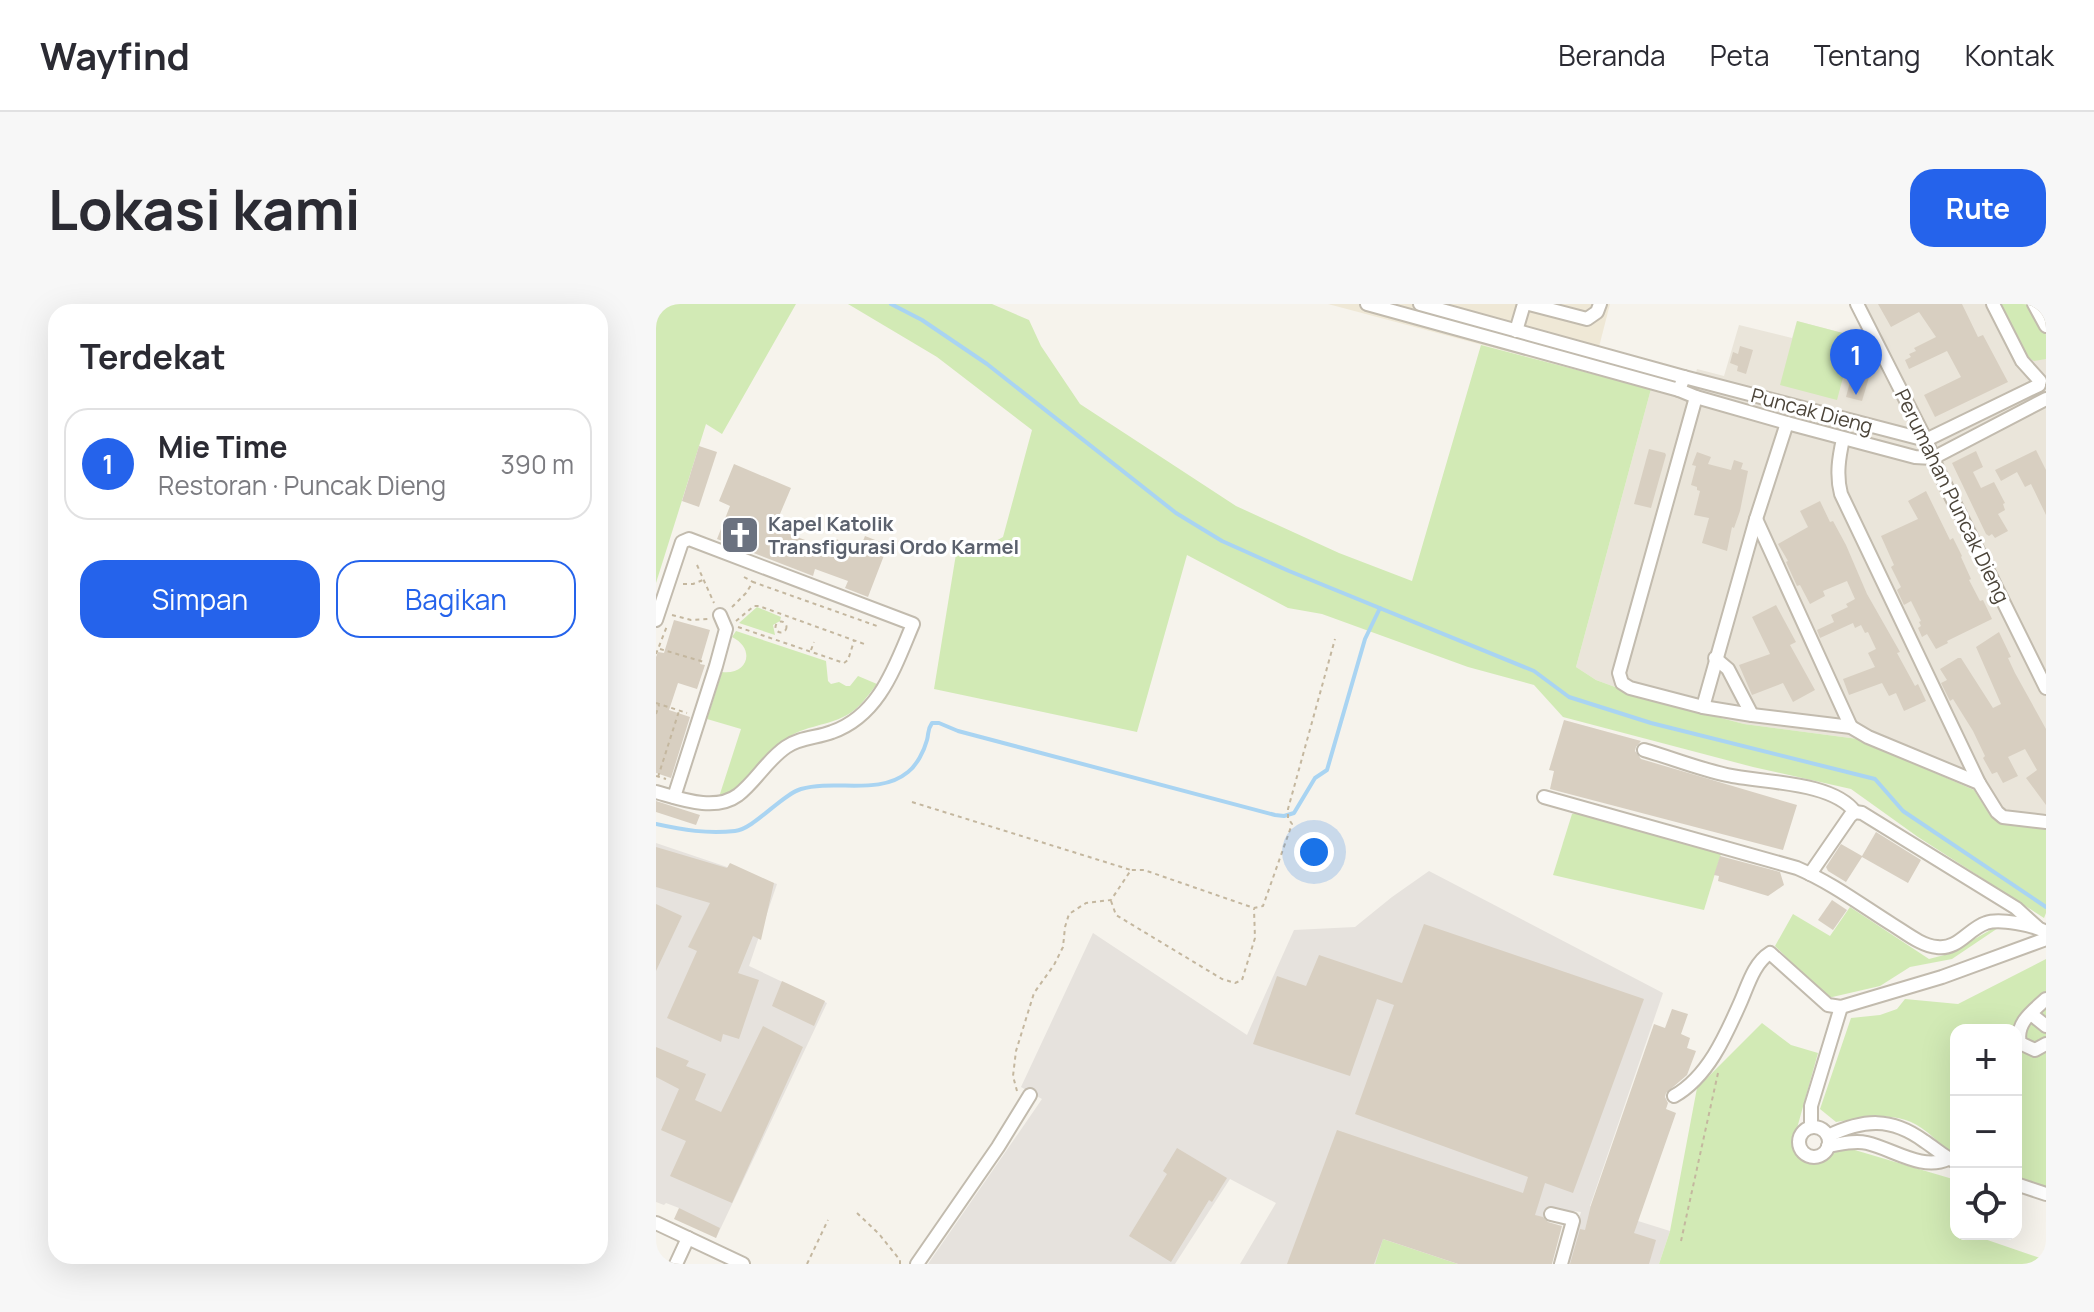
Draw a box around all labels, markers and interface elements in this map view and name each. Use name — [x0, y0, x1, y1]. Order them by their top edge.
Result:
text: Wayfind — [40, 29, 190, 81]
text: Beranda — [1558, 36, 1666, 74]
text: Peta — [1710, 36, 1770, 74]
text: Tentang — [1814, 36, 1921, 74]
text: Kontak — [1965, 36, 2054, 74]
button: Rute — [1910, 169, 2046, 247]
text: Lokasi kami — [48, 170, 361, 247]
pin: 1 — [1830, 329, 1882, 395]
text: Terdekat — [80, 333, 226, 379]
street label: Puncak Dieng — [1748, 381, 1876, 440]
street label: Perumahan Puncak Dieng — [1889, 384, 2016, 607]
text: Mie Time — [158, 426, 288, 467]
text: 1 — [102, 446, 114, 482]
text: 390 m — [500, 446, 574, 482]
text: Restoran · Puncak Dieng — [158, 467, 446, 503]
place label: Kapel Katolik Transfigurasi Ordo Karmel — [768, 510, 1019, 560]
church icon: Kapel Katolik Transfigurasi Ordo Karmel — [719, 514, 761, 556]
button: Simpan — [80, 560, 320, 638]
button: Bagikan — [336, 560, 576, 638]
your location — [1294, 832, 1334, 872]
map controls — [1950, 1024, 2022, 1240]
button: + — [1950, 1024, 2022, 1096]
button: − — [1950, 1096, 2022, 1168]
button: locate — [1950, 1168, 2022, 1240]

